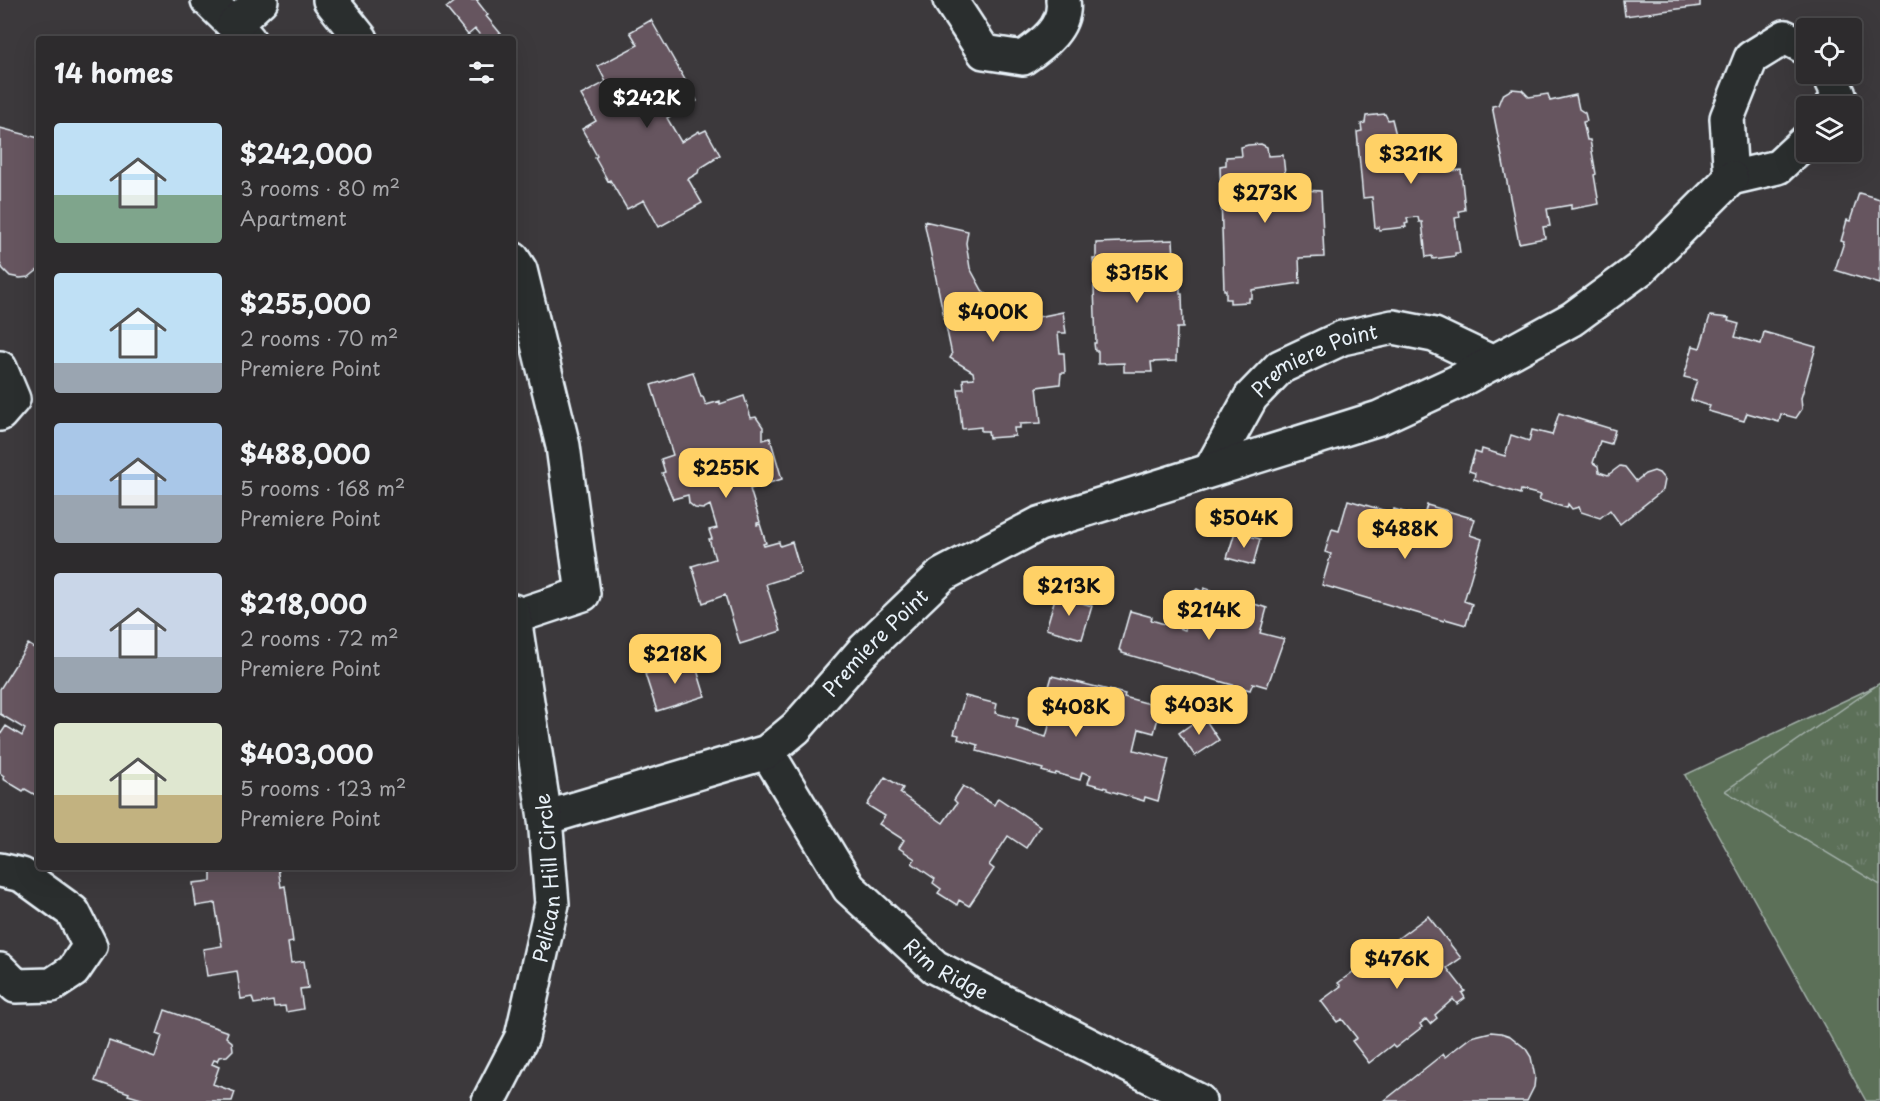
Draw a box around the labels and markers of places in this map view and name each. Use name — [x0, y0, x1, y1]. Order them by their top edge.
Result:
pin: $242K — [605, 78, 689, 129]
pin: $321K — [1369, 134, 1453, 185]
pin: $273K — [1223, 173, 1307, 224]
pin: $315K — [1095, 253, 1179, 304]
pin: $400K — [951, 292, 1035, 343]
pin: $255K — [684, 448, 768, 499]
pin: $504K — [1202, 498, 1286, 549]
pin: $488K — [1363, 509, 1447, 560]
pin: $213K — [1027, 566, 1111, 617]
pin: $214K — [1167, 590, 1251, 641]
pin: $218K — [633, 634, 717, 685]
pin: $403K — [1157, 685, 1241, 736]
pin: $408K — [1034, 687, 1118, 738]
pin: $476K — [1355, 939, 1439, 990]

